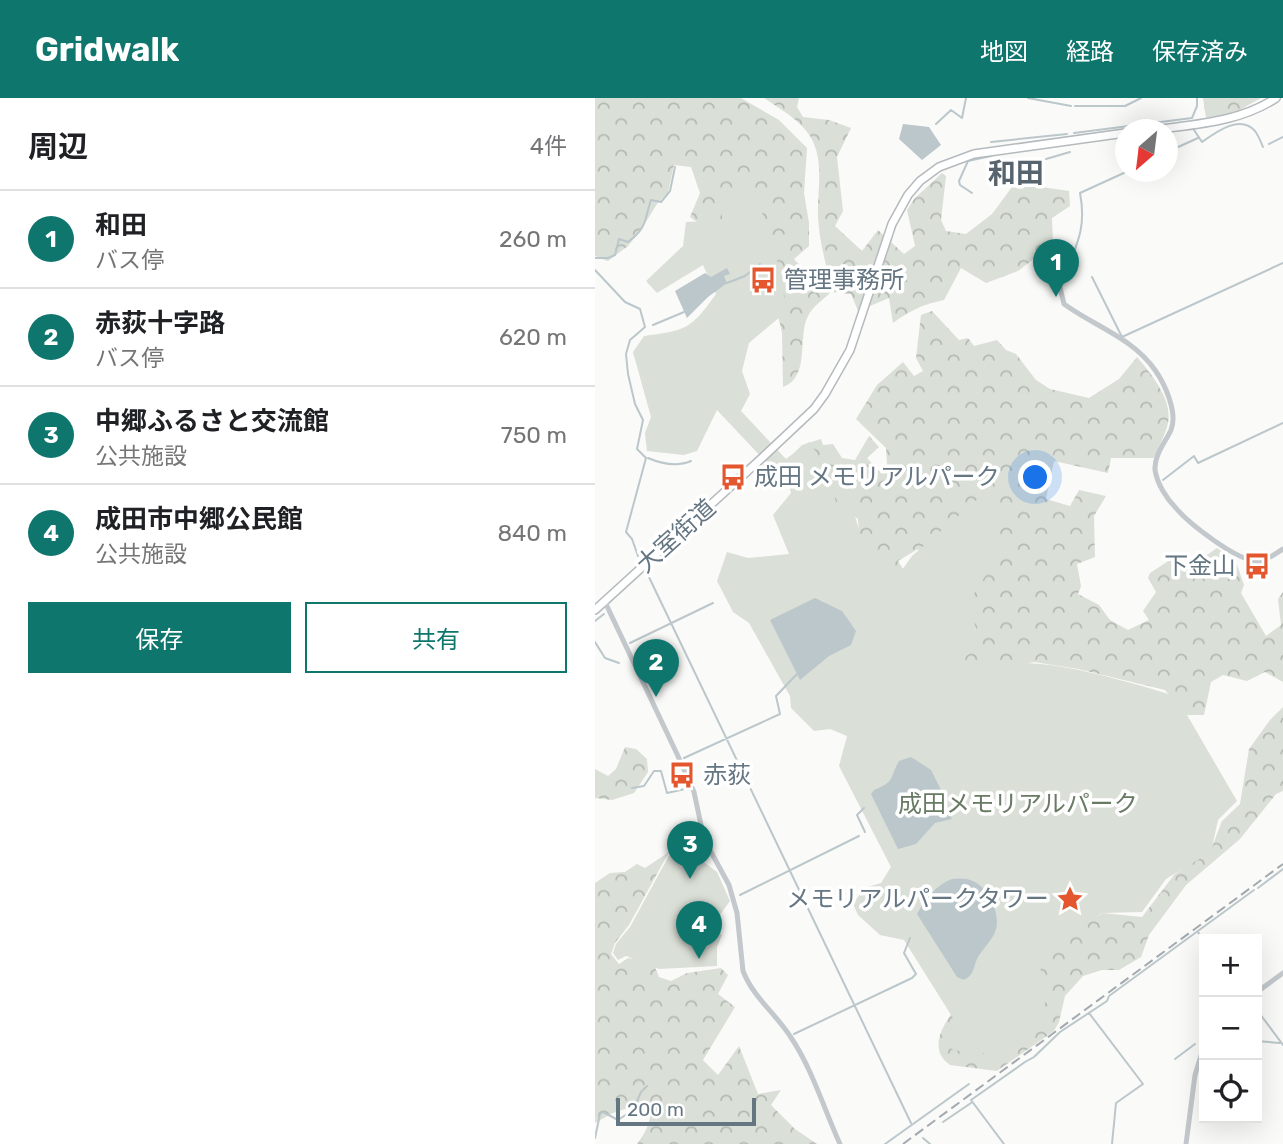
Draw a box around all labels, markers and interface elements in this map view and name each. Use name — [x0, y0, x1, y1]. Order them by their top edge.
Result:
text: Gridwalk — [35, 30, 179, 69]
text: 地図 — [980, 38, 1028, 66]
text: 経路 — [1066, 38, 1114, 66]
text: 保存済み — [1152, 38, 1248, 66]
north arrow — [1115, 119, 1178, 182]
text: 周辺 — [28, 129, 88, 165]
text: 4件 — [530, 132, 567, 160]
district label: 和田 — [988, 157, 1044, 190]
text: 和田 — [95, 210, 147, 241]
text: 1 — [45, 225, 57, 253]
text: 260 m — [499, 225, 567, 253]
pin: 1 — [1033, 239, 1079, 297]
text: バス停 — [95, 246, 164, 274]
bus stop icon: 管理事務所 — [748, 265, 778, 295]
place label: 管理事務所 — [784, 266, 904, 294]
text: 赤荻十字路 — [95, 308, 225, 339]
text: 2 — [44, 323, 58, 351]
text: 620 m — [499, 323, 567, 351]
text: バス停 — [95, 344, 164, 372]
text: 中郷ふるさと交流館 — [95, 406, 329, 437]
text: 3 — [43, 421, 59, 449]
text: 750 m — [501, 421, 567, 449]
text: 公共施設 — [95, 442, 187, 470]
your location — [1018, 460, 1052, 494]
bus stop icon: 成田 メモリアルパーク — [718, 462, 748, 492]
place label: 成田 メモリアルパーク — [754, 463, 1000, 491]
street label: 大室街道 — [631, 493, 721, 579]
text: 成田市中郷公民館 — [95, 504, 303, 535]
text: 4 — [43, 519, 59, 547]
text: 840 m — [497, 519, 567, 547]
text: 公共施設 — [95, 540, 187, 568]
bus stop icon: 下金山 — [1242, 551, 1272, 581]
place label: 下金山 — [1164, 552, 1236, 580]
button: 保存 — [28, 602, 291, 673]
button: 共有 — [305, 602, 567, 673]
pin: 2 — [633, 639, 679, 697]
bus stop icon: 赤荻 — [667, 760, 697, 790]
place label: 赤荻 — [703, 761, 751, 789]
park label: 成田メモリアルパーク — [898, 790, 1138, 818]
pin: 3 — [667, 821, 713, 879]
place icon: メモリアルパークタワー — [1055, 884, 1085, 914]
place label: メモリアルパークタワー — [786, 885, 1049, 913]
pin: 4 — [676, 901, 722, 959]
map controls — [1199, 934, 1262, 1123]
button: + — [1199, 934, 1262, 997]
button: − — [1199, 997, 1262, 1060]
button: locate — [1199, 1060, 1262, 1123]
scale bar — [616, 1095, 756, 1127]
text: 200 m — [627, 1098, 684, 1121]

